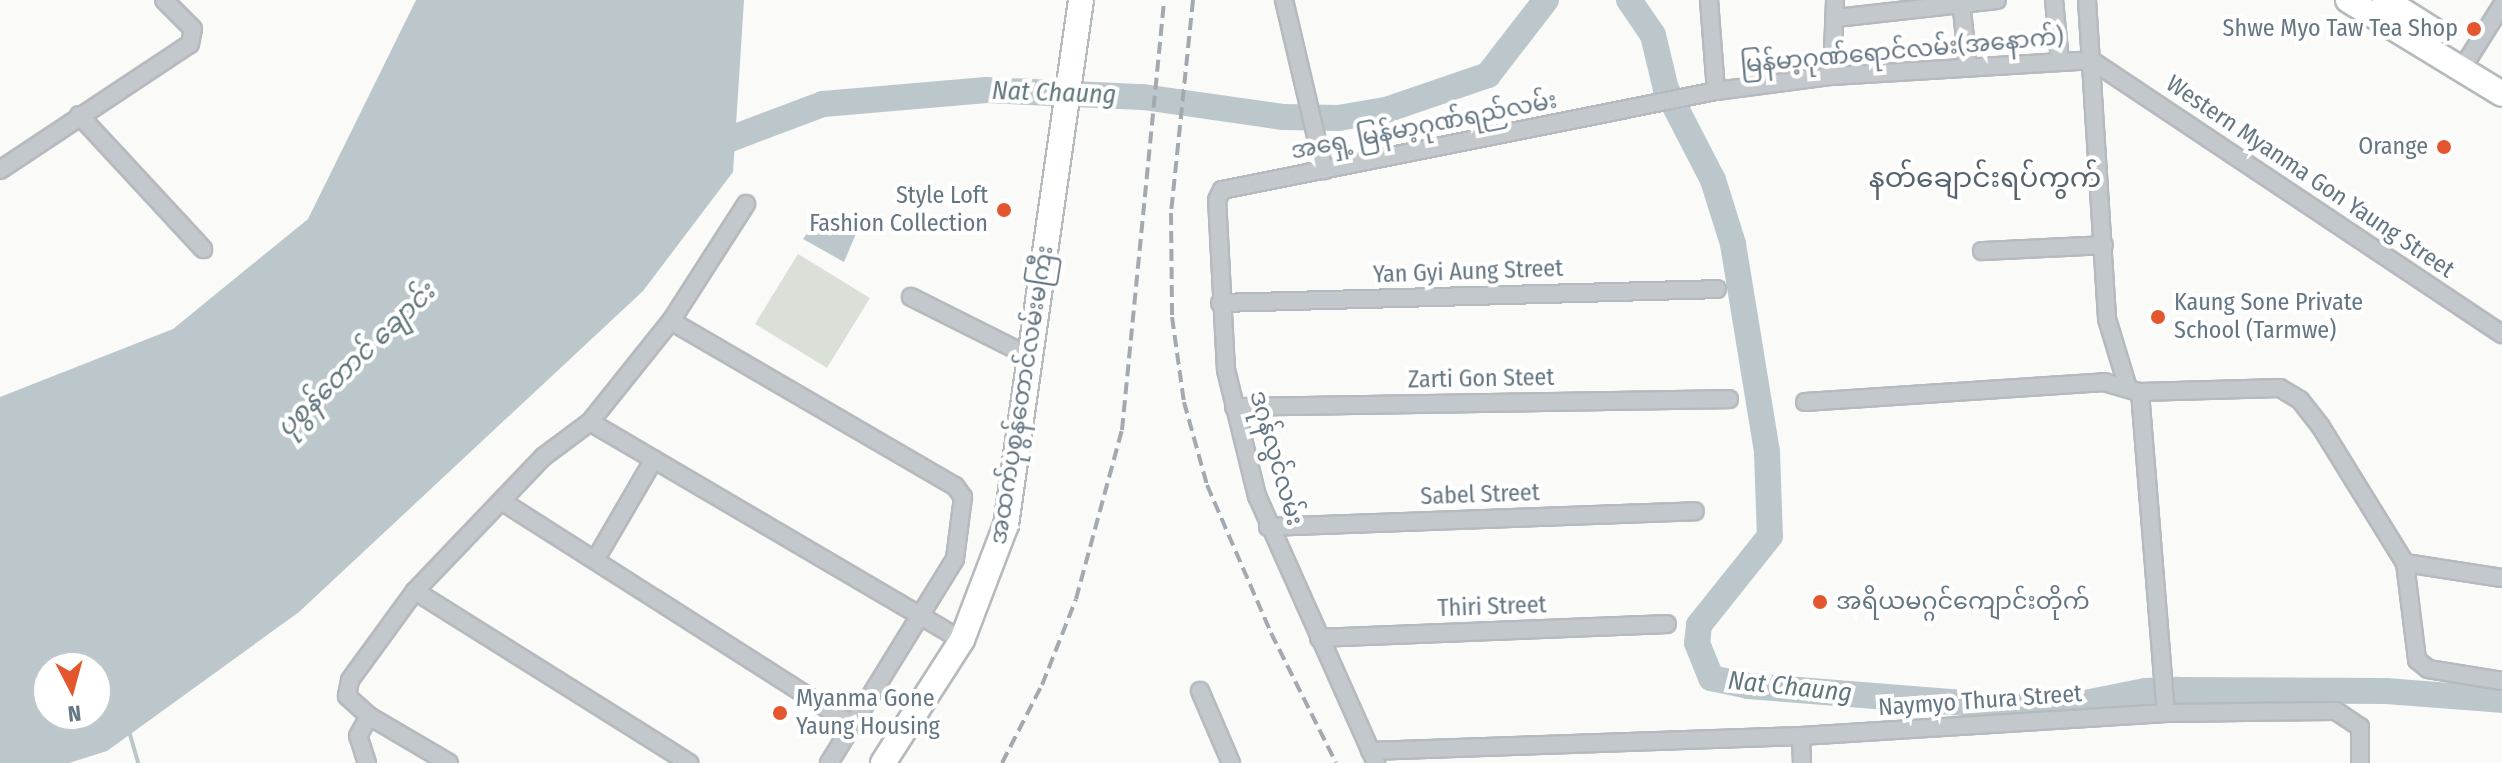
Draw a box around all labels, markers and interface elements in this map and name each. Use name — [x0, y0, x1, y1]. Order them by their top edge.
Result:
place label: Shwe Myo Taw Tea Shop — [2223, 15, 2458, 43]
marker: Shwe Myo Taw Tea Shop — [2465, 20, 2483, 38]
street label: မြန်မာ့ဂုဏ်ရောင်လမ်း(အနောက်) — [1739, 23, 2065, 79]
street label: Western Myanma Gon Yaung Street — [2161, 70, 2459, 284]
water label: Nat Chaung — [991, 75, 1117, 111]
street label: အရှေ့ မြန်မာ့ဂုဏ်ရည်လမ်း — [1288, 86, 1560, 166]
place label: Orange — [2358, 133, 2428, 161]
marker: Orange — [2435, 138, 2453, 156]
district label: နတ်ချောင်းရပ်ကွက် — [1869, 161, 2101, 195]
place label: Style Loft Fashion Collection — [809, 182, 988, 238]
marker: Style Loft Fashion Collection — [995, 201, 1013, 219]
street label: အထက်ပုစွန်တောင်လမ်းမကြီး — [984, 243, 1060, 547]
street label: Yan Gyi Aung Street — [1373, 254, 1563, 290]
water label: ပုစွန်တောင် ချောင်း — [270, 277, 442, 443]
place label: Kaung Sone Private School (Tarmwe) — [2174, 289, 2363, 345]
marker: Kaung Sone Private School (Tarmwe) — [2149, 308, 2167, 326]
street label: Zarti Gon Steet — [1408, 363, 1554, 395]
street label: ဒဂုန်လွင်လမ်း — [1243, 387, 1309, 529]
street label: Sabel Street — [1420, 479, 1540, 511]
place label: အရိယမဂ္ဂင်ကျောင်းတိုက် — [1836, 588, 2090, 616]
street label: Thiri Street — [1437, 591, 1547, 623]
marker: အရိယမဂ္ဂင်ကျောင်းတိုက် — [1811, 593, 1829, 611]
north arrow — [32, 651, 112, 731]
water label: Nat Chaung — [1727, 665, 1853, 709]
street label: Naymyo Thura Street — [1877, 680, 2083, 722]
place label: Myanma Gone Yaung Housing — [796, 685, 940, 741]
text: N — [66, 699, 82, 727]
marker: Myanma Gone Yaung Housing — [771, 704, 789, 722]

